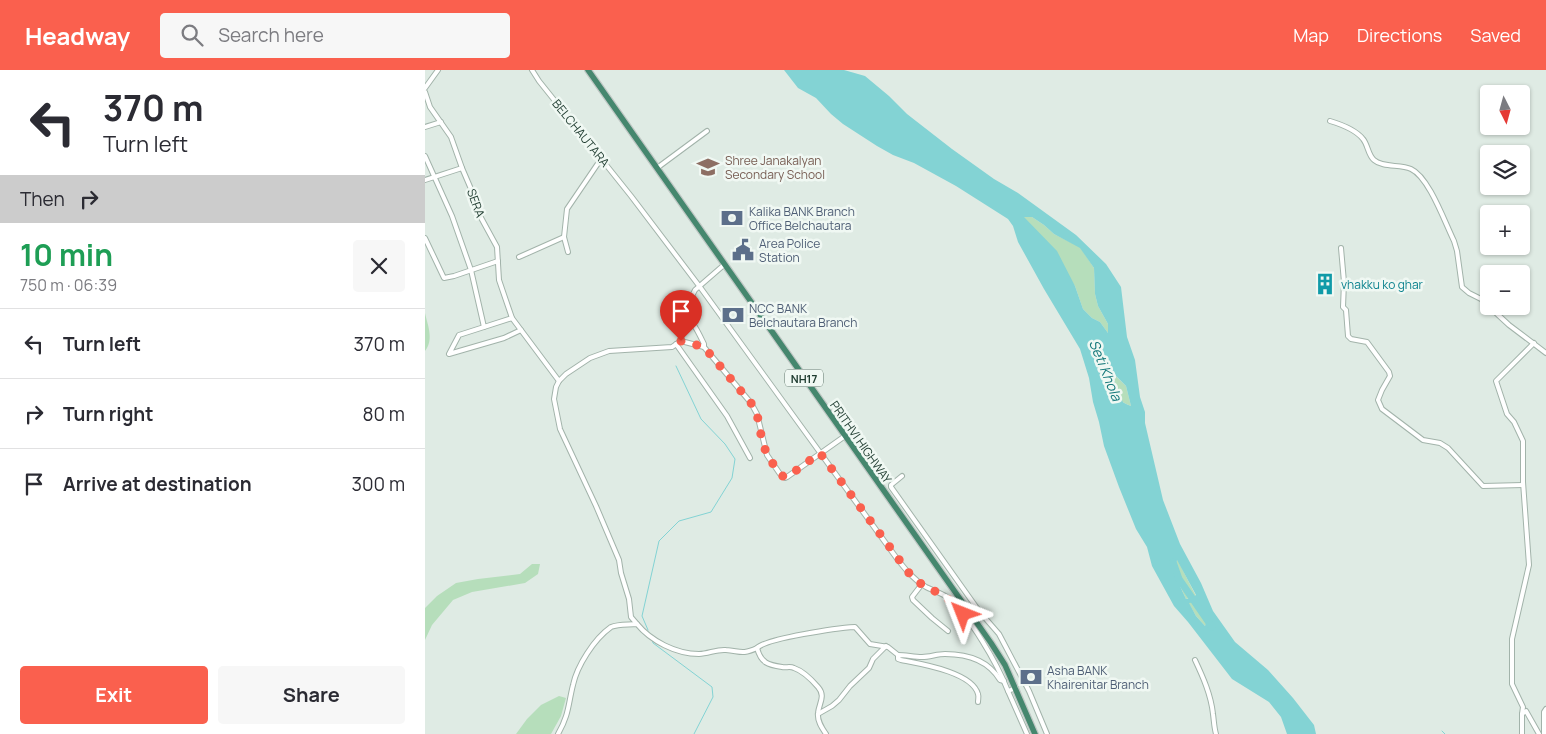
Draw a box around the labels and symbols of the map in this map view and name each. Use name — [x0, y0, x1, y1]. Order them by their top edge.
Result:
north arrow — [1480, 85, 1530, 135]
street label: BELCHAUTARA — [548, 96, 614, 171]
place label: Shree Janakalyan Secondary School — [725, 152, 825, 183]
school or university icon: Shree Janakalyan Secondary School — [695, 154, 721, 180]
street label: SERA — [463, 186, 489, 220]
place label: Kalika BANK Branch Office Belchautara — [749, 203, 855, 234]
bank icon: Kalika BANK Branch Office Belchautara — [719, 205, 745, 231]
place label: Area Police Station — [759, 235, 820, 266]
public building icon: Area Police Station — [730, 237, 756, 263]
building icon: vhakku ko ghar — [1312, 271, 1338, 297]
place label: vhakku ko ghar — [1341, 276, 1424, 293]
pin — [660, 290, 702, 341]
place label: NCC BANK Belchautara Branch — [749, 300, 857, 331]
bank icon: NCC BANK Belchautara Branch — [720, 302, 746, 328]
water label: Seti Khola — [1085, 337, 1127, 405]
road number: NH17 — [785, 370, 823, 386]
street label: PRITHVI HIGHWAY — [826, 397, 896, 487]
position arrow — [936, 587, 988, 639]
place label: Asha BANK Khairenitar Branch — [1047, 662, 1149, 693]
bank icon: Asha BANK Khairenitar Branch — [1018, 664, 1044, 690]

